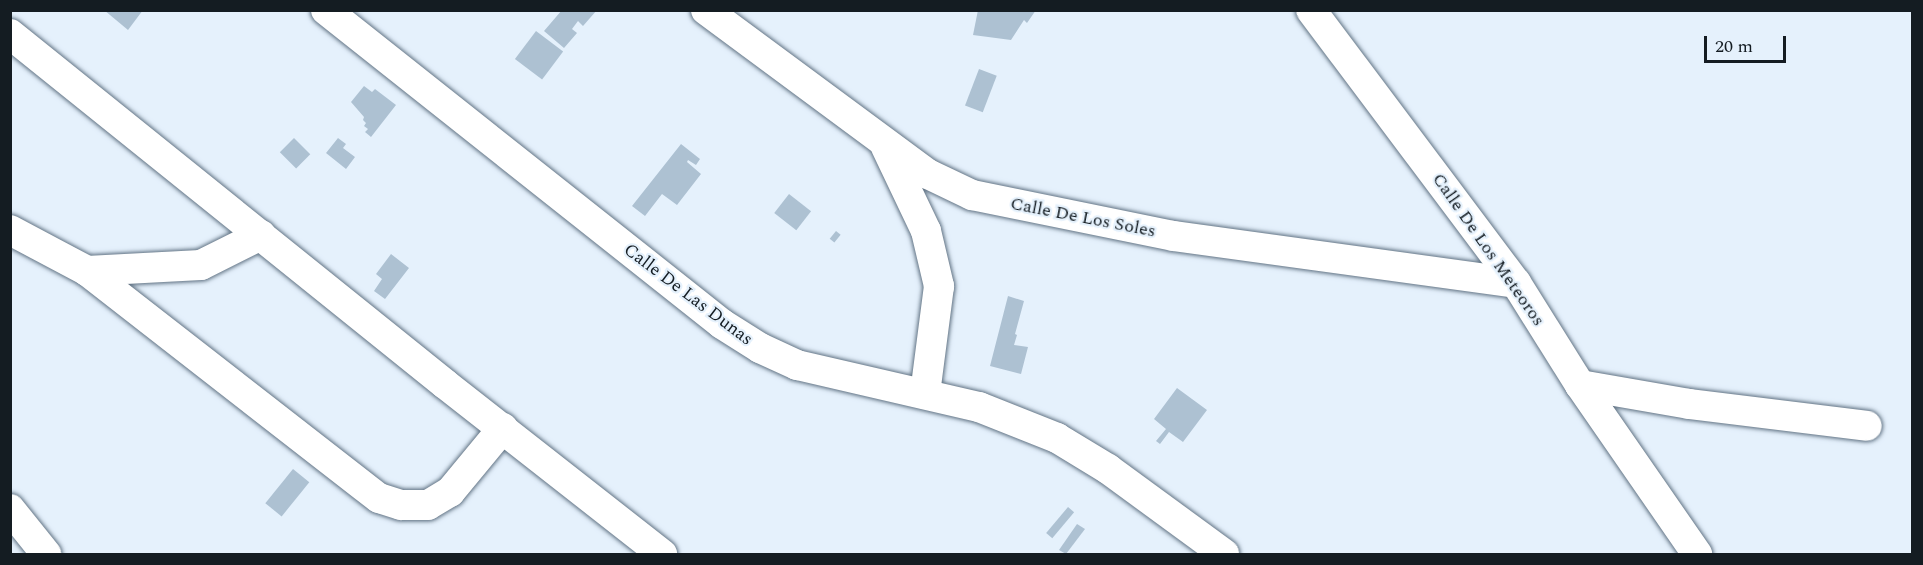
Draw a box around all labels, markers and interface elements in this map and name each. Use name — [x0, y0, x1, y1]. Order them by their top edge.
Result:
scale bar — [1707, 24, 1790, 62]
text: 20 m — [1715, 33, 1753, 60]
street label: Calle De Los Meteoros — [1427, 169, 1549, 331]
street label: Calle De Los Soles — [1009, 193, 1157, 243]
street label: Calle De Las Dunas — [619, 239, 757, 351]

